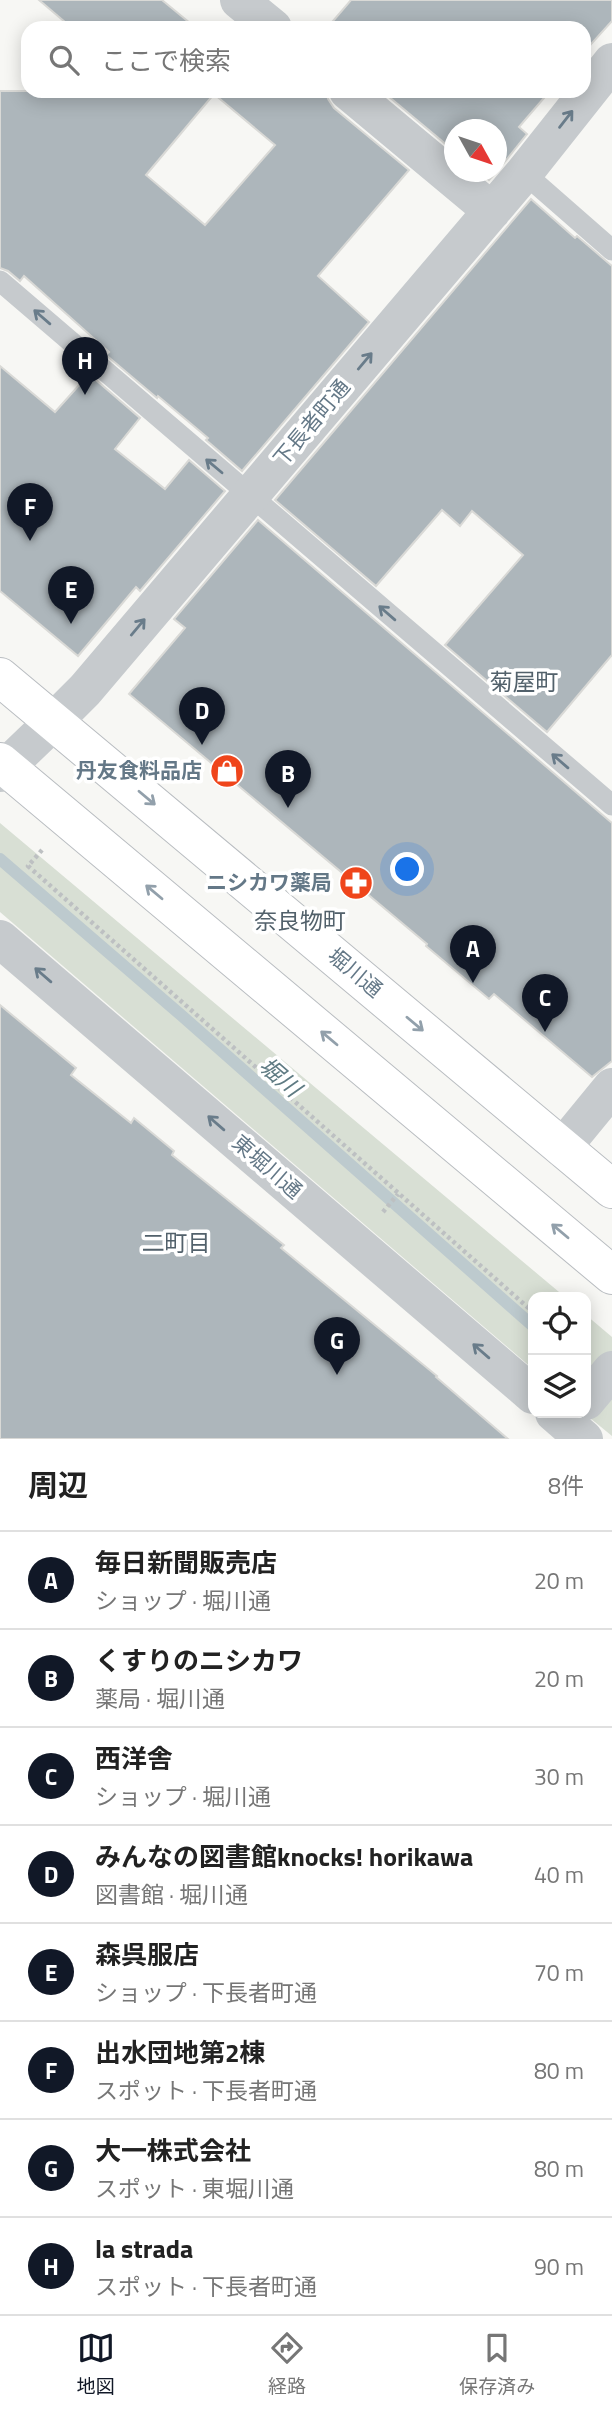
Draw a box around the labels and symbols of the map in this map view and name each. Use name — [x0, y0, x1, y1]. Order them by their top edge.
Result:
one-way arrow — [559, 111, 574, 129]
north arrow — [444, 119, 507, 182]
one-way arrow — [33, 309, 51, 325]
pin: H — [62, 337, 108, 395]
one-way arrow — [357, 352, 373, 370]
street label: 下長者町通 — [265, 372, 357, 473]
one-way arrow — [205, 458, 223, 474]
pin: F — [7, 483, 53, 541]
pin: E — [48, 566, 94, 624]
one-way arrow — [378, 605, 396, 621]
one-way arrow — [130, 619, 146, 637]
district label: 菊屋町 — [490, 664, 559, 699]
pin: D — [179, 687, 225, 745]
pin: B — [265, 750, 311, 808]
shop icon: 丹友食料品店 — [208, 752, 246, 790]
one-way arrow — [551, 753, 569, 769]
place label: 丹友食料品店 — [76, 754, 202, 786]
one-way arrow — [138, 790, 156, 806]
your location — [390, 852, 424, 886]
pharmacy icon: ニシカワ薬局 — [337, 864, 375, 902]
place label: ニシカワ薬局 — [206, 866, 332, 898]
one-way arrow — [145, 884, 163, 900]
district label: 奈良物町 — [254, 903, 346, 938]
pin: A — [450, 925, 496, 983]
street label: 堀川通 — [321, 940, 390, 1005]
one-way arrow — [34, 967, 52, 983]
pin: C — [522, 974, 568, 1032]
one-way arrow — [405, 1016, 423, 1032]
one-way arrow — [320, 1030, 338, 1046]
water label: 堀川 — [251, 1048, 311, 1107]
one-way arrow — [207, 1115, 225, 1131]
street label: 東堀川通 — [225, 1127, 310, 1206]
one-way arrow — [551, 1223, 569, 1239]
district label: 二町目 — [142, 1225, 211, 1260]
pin: G — [314, 1317, 360, 1375]
one-way arrow — [473, 1343, 491, 1359]

